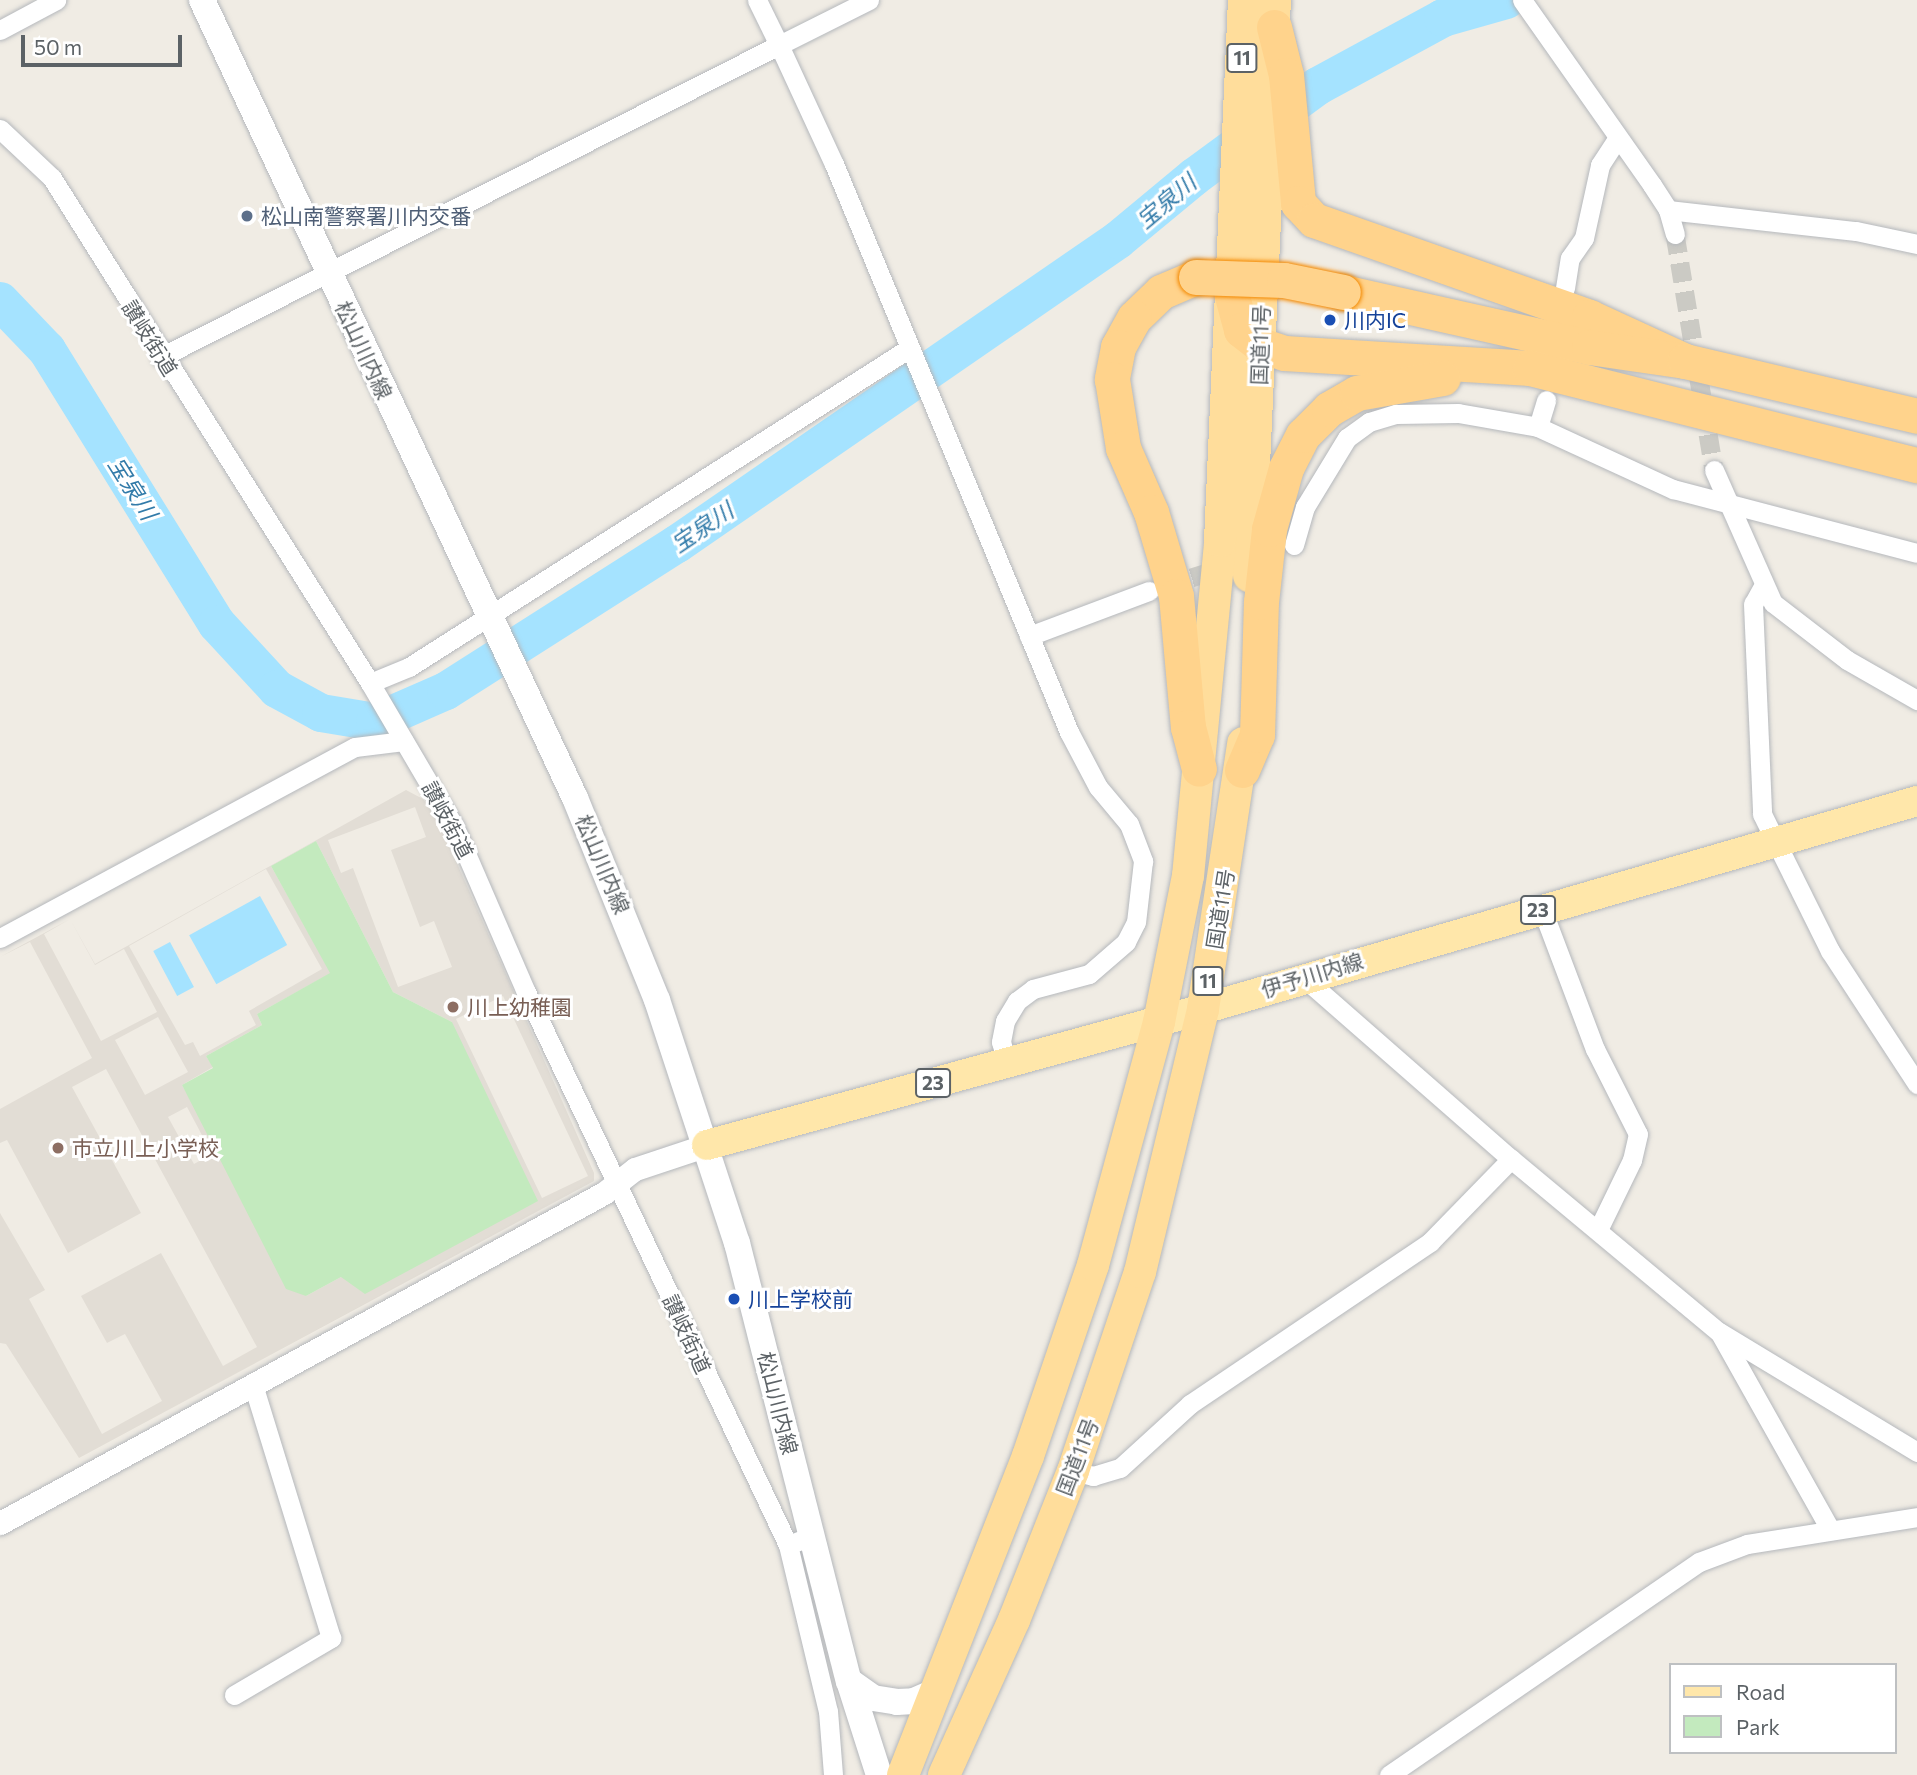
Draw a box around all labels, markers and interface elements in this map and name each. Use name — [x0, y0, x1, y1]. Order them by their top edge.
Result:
scale bar — [24, 21, 186, 65]
text: 50 m — [34, 34, 82, 59]
road number: 11 — [1226, 43, 1258, 74]
water label: 宝泉川 — [1131, 168, 1201, 234]
place label: 松山南警察署川内交番 — [261, 203, 471, 229]
marker: 松山南警察署川内交番 — [239, 208, 255, 224]
street label: 讃岐街道 — [117, 296, 183, 380]
street label: 松山川内線 — [330, 297, 398, 403]
street label: 国道11号 — [1246, 304, 1274, 386]
place label: 川内IC — [1344, 307, 1406, 333]
marker: 川内IC — [1322, 312, 1338, 328]
water label: 宝泉川 — [103, 451, 163, 525]
water label: 宝泉川 — [666, 496, 738, 558]
street label: 讃岐街道 — [417, 777, 479, 863]
street label: 松山川内線 — [571, 811, 635, 917]
street label: 国道11号 — [1201, 867, 1239, 951]
road number: 23 — [1519, 894, 1557, 926]
street label: 伊予川内線 — [1258, 948, 1366, 1002]
road number: 11 — [1192, 965, 1224, 996]
place label: 川上幼稚園 — [467, 994, 572, 1020]
marker: 川上幼稚園 — [445, 999, 461, 1015]
road number: 23 — [914, 1068, 952, 1098]
place label: 市立川上小学校 — [72, 1135, 219, 1161]
marker: 市立川上小学校 — [50, 1140, 66, 1156]
place label: 川上学校前 — [748, 1286, 853, 1312]
street label: 讃岐街道 — [658, 1291, 716, 1377]
marker: 川上学校前 — [726, 1291, 742, 1307]
street label: 松山川内線 — [753, 1349, 803, 1457]
street label: 国道11号 — [1051, 1415, 1103, 1499]
legend — [1668, 1663, 1896, 1754]
text: Road — [1736, 1679, 1785, 1704]
text: Park — [1736, 1714, 1780, 1739]

